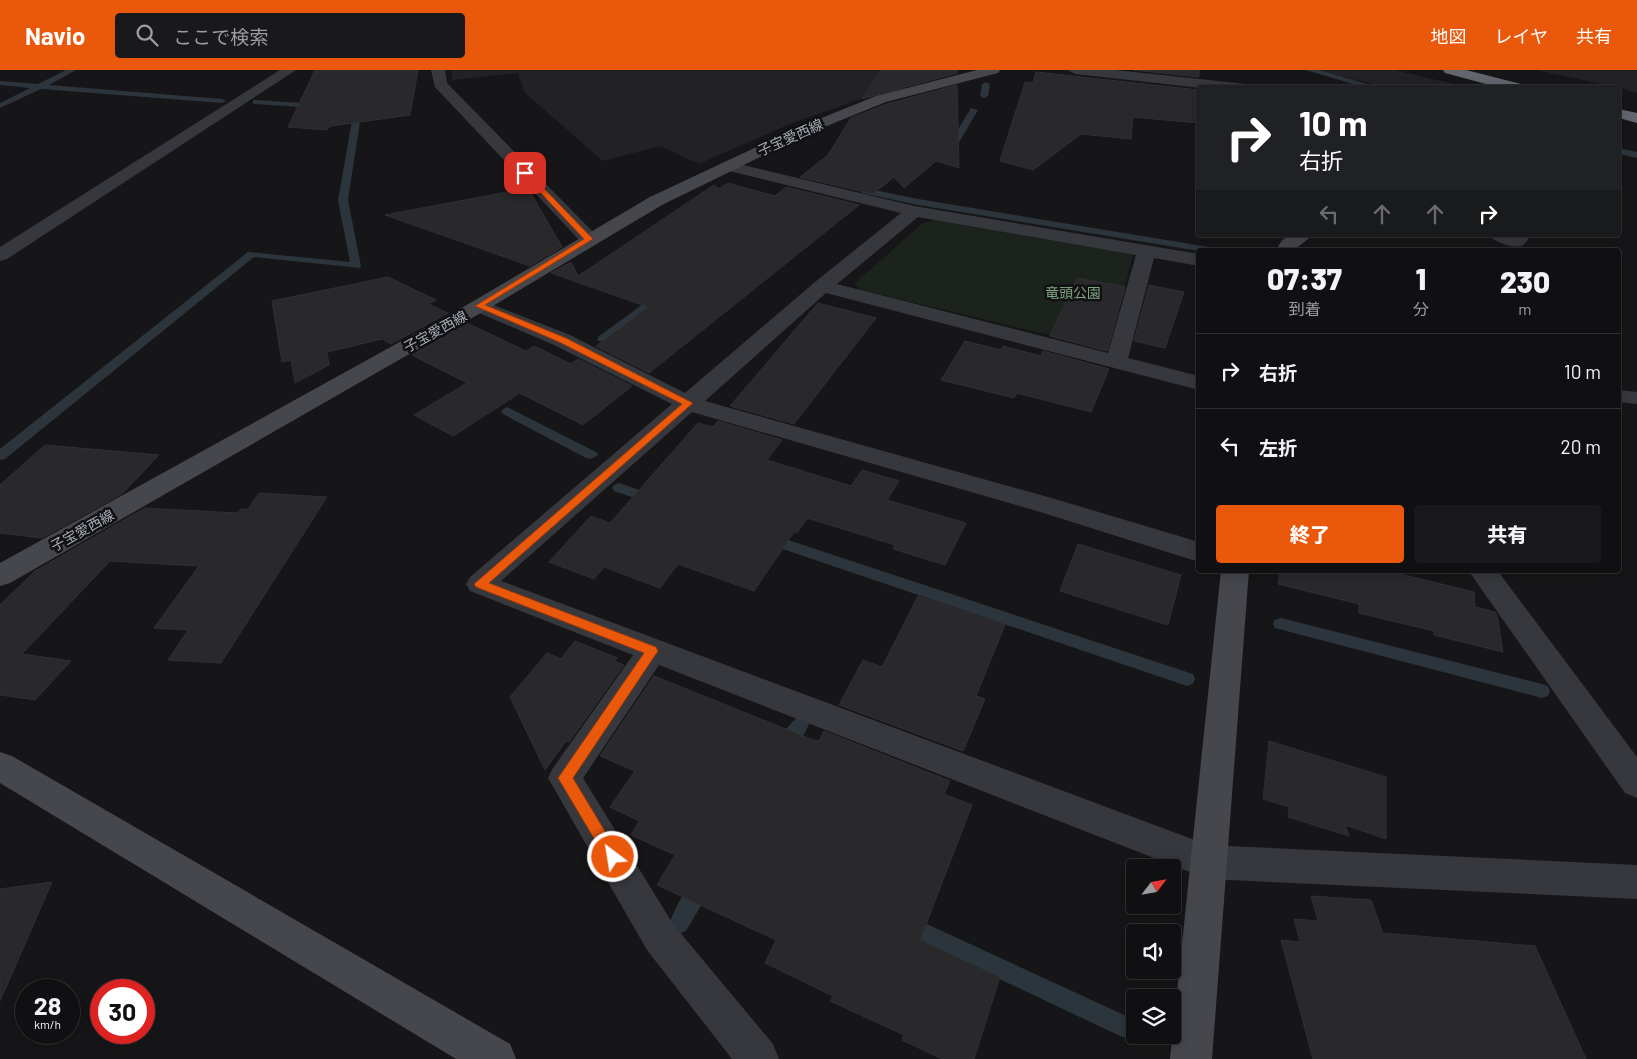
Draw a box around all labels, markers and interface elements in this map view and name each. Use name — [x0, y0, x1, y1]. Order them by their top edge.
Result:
search box — [115, 13, 465, 58]
text: Navio — [25, 21, 85, 50]
icon: search — [133, 21, 161, 49]
text: ここで検索 — [173, 25, 268, 48]
text: 地図 — [1431, 25, 1467, 47]
text: レイヤ — [1495, 25, 1548, 47]
text: 共有 — [1576, 25, 1612, 47]
text: 10 m — [1299, 101, 1368, 143]
icon: right — [1216, 105, 1281, 170]
street label: 子宝愛西線 — [755, 115, 825, 159]
text: 右折 — [1299, 147, 1343, 173]
pin — [504, 152, 546, 194]
icon: arrive — [511, 159, 539, 187]
icon: left — [1315, 200, 1343, 228]
icon: ahead — [1368, 200, 1396, 228]
icon: ahead — [1421, 200, 1449, 228]
icon: right — [1474, 200, 1502, 228]
text: 07:37 — [1267, 260, 1342, 296]
text: 1 — [1416, 260, 1426, 296]
text: 230 — [1500, 263, 1550, 299]
park label: 竜頭公園 — [1045, 284, 1101, 301]
text: 到着 — [1288, 299, 1320, 318]
text: 分 — [1413, 299, 1429, 318]
text: m — [1518, 299, 1532, 318]
street label: 子宝愛西線 — [400, 307, 470, 355]
icon: right — [1216, 357, 1244, 385]
text: 10 m — [1564, 360, 1601, 383]
text: 右折 — [1259, 361, 1297, 384]
icon: left — [1216, 432, 1244, 460]
text: 20 m — [1561, 435, 1601, 458]
text: 左折 — [1259, 436, 1297, 459]
button: 終了 — [1216, 505, 1404, 563]
button: 共有 — [1414, 505, 1601, 563]
street label: 子宝愛西線 — [47, 506, 117, 554]
position arrow — [586, 830, 638, 882]
north arrow — [1126, 859, 1181, 914]
map controls — [1126, 859, 1181, 1044]
button: sound — [1126, 924, 1181, 979]
speed limit sign: 30 — [90, 979, 155, 1044]
button: layers — [1126, 989, 1181, 1044]
text: 28 — [34, 990, 61, 1020]
text: km/h — [34, 1017, 61, 1031]

